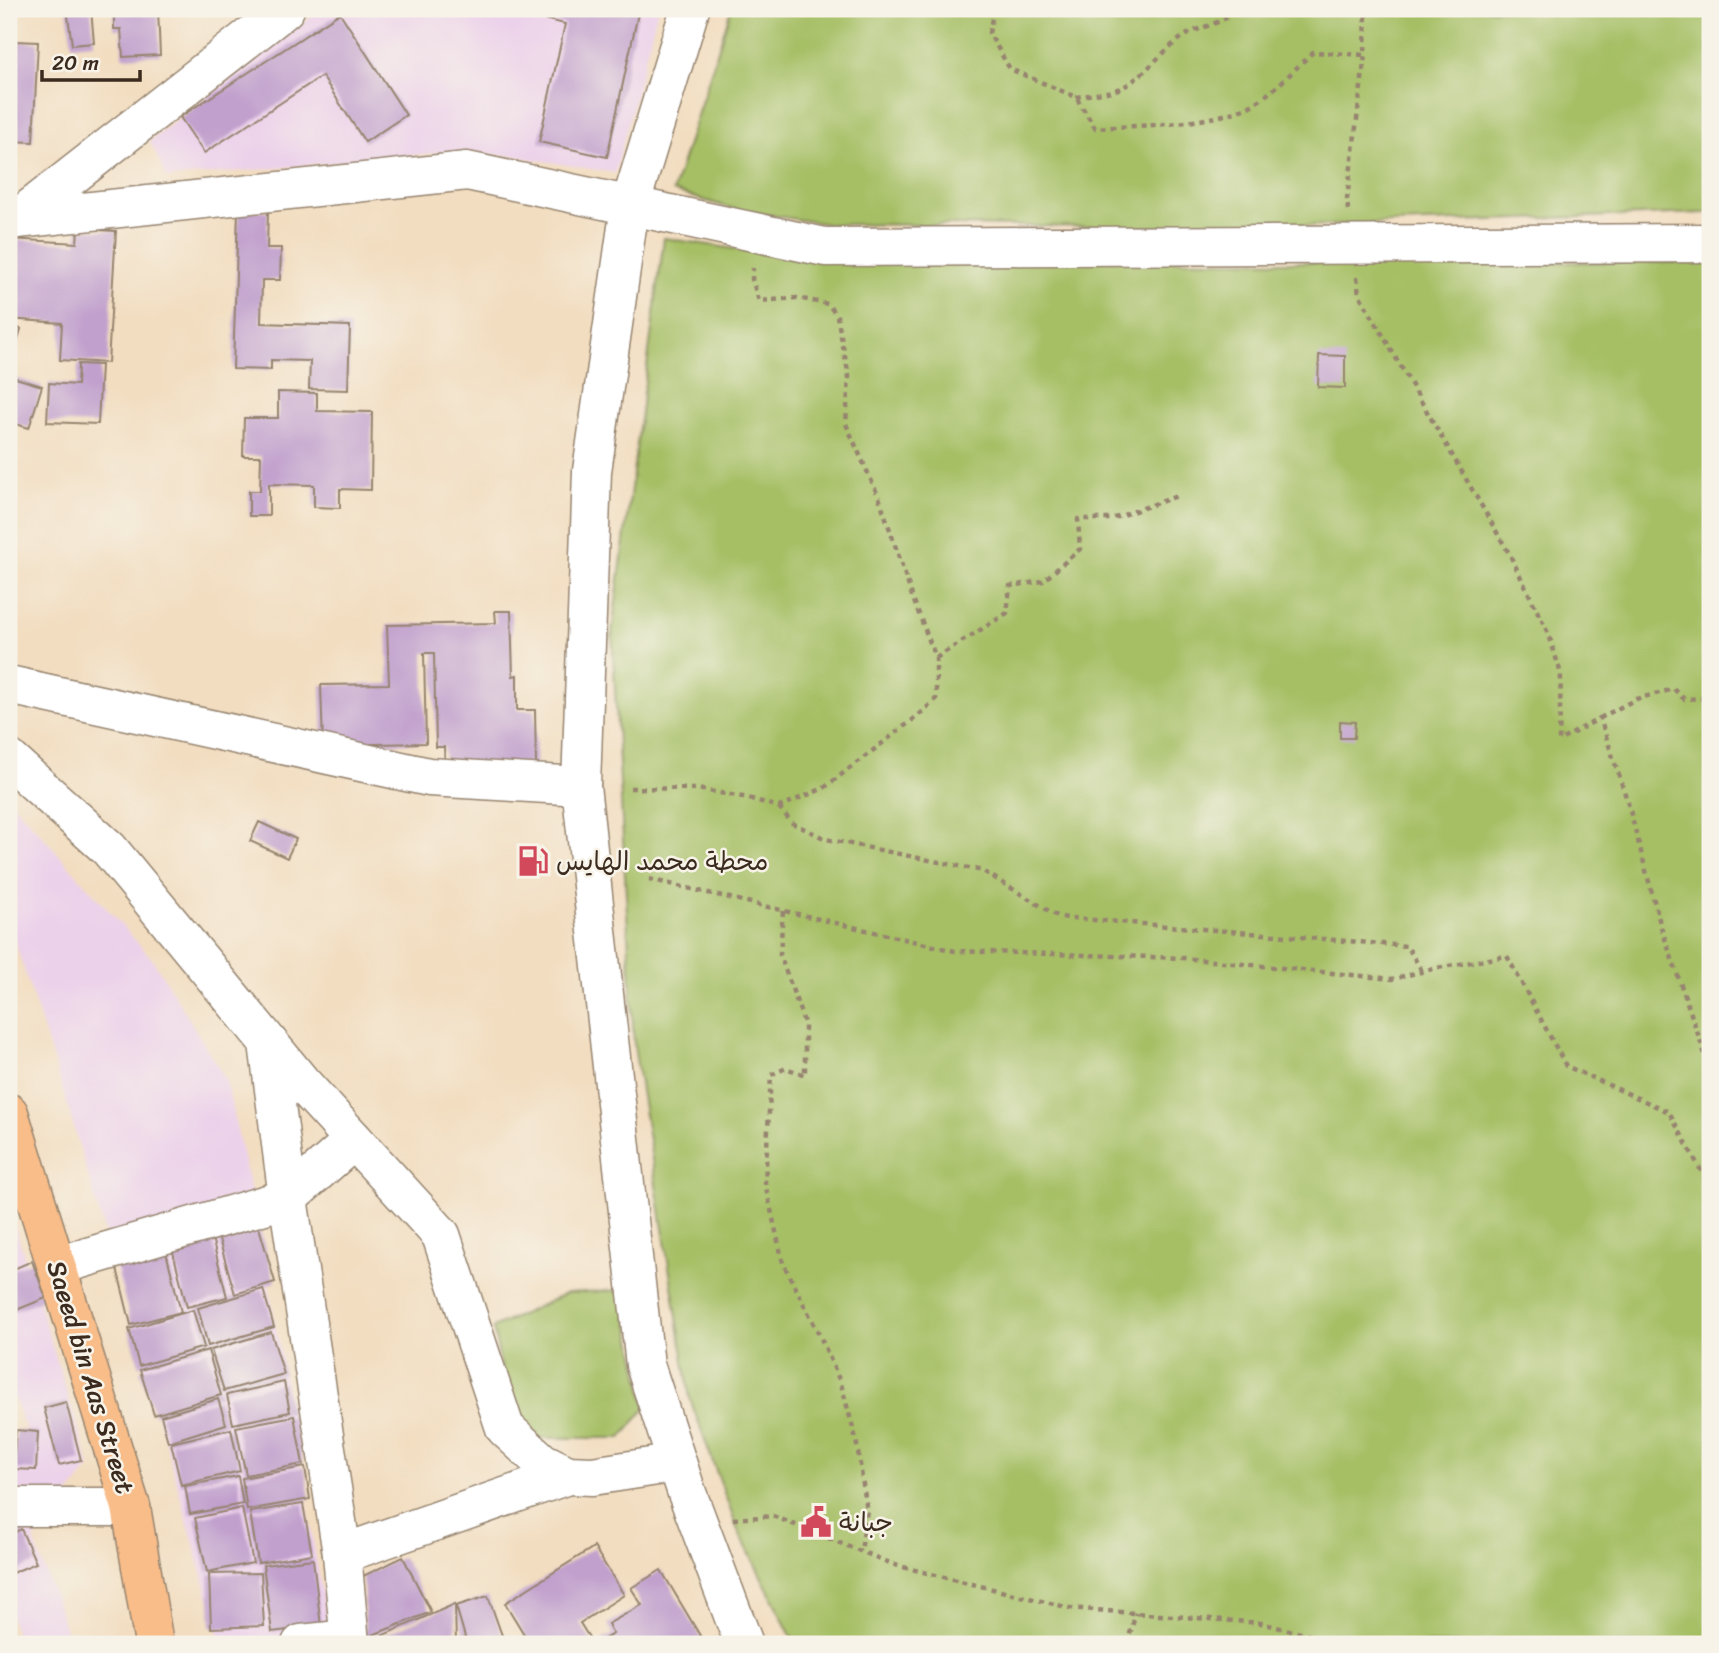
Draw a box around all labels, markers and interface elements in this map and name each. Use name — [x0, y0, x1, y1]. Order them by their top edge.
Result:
scale bar — [42, 38, 140, 82]
text: 20 m — [52, 44, 99, 82]
place label: محطة محمد الهايس — [556, 838, 768, 884]
fuel station icon: محطة محمد الهايس — [516, 844, 550, 878]
street label: Saeed bin Aas Street — [34, 1255, 148, 1499]
place label: جبانة — [839, 1499, 893, 1545]
public building icon: جبانة — [799, 1505, 833, 1539]

